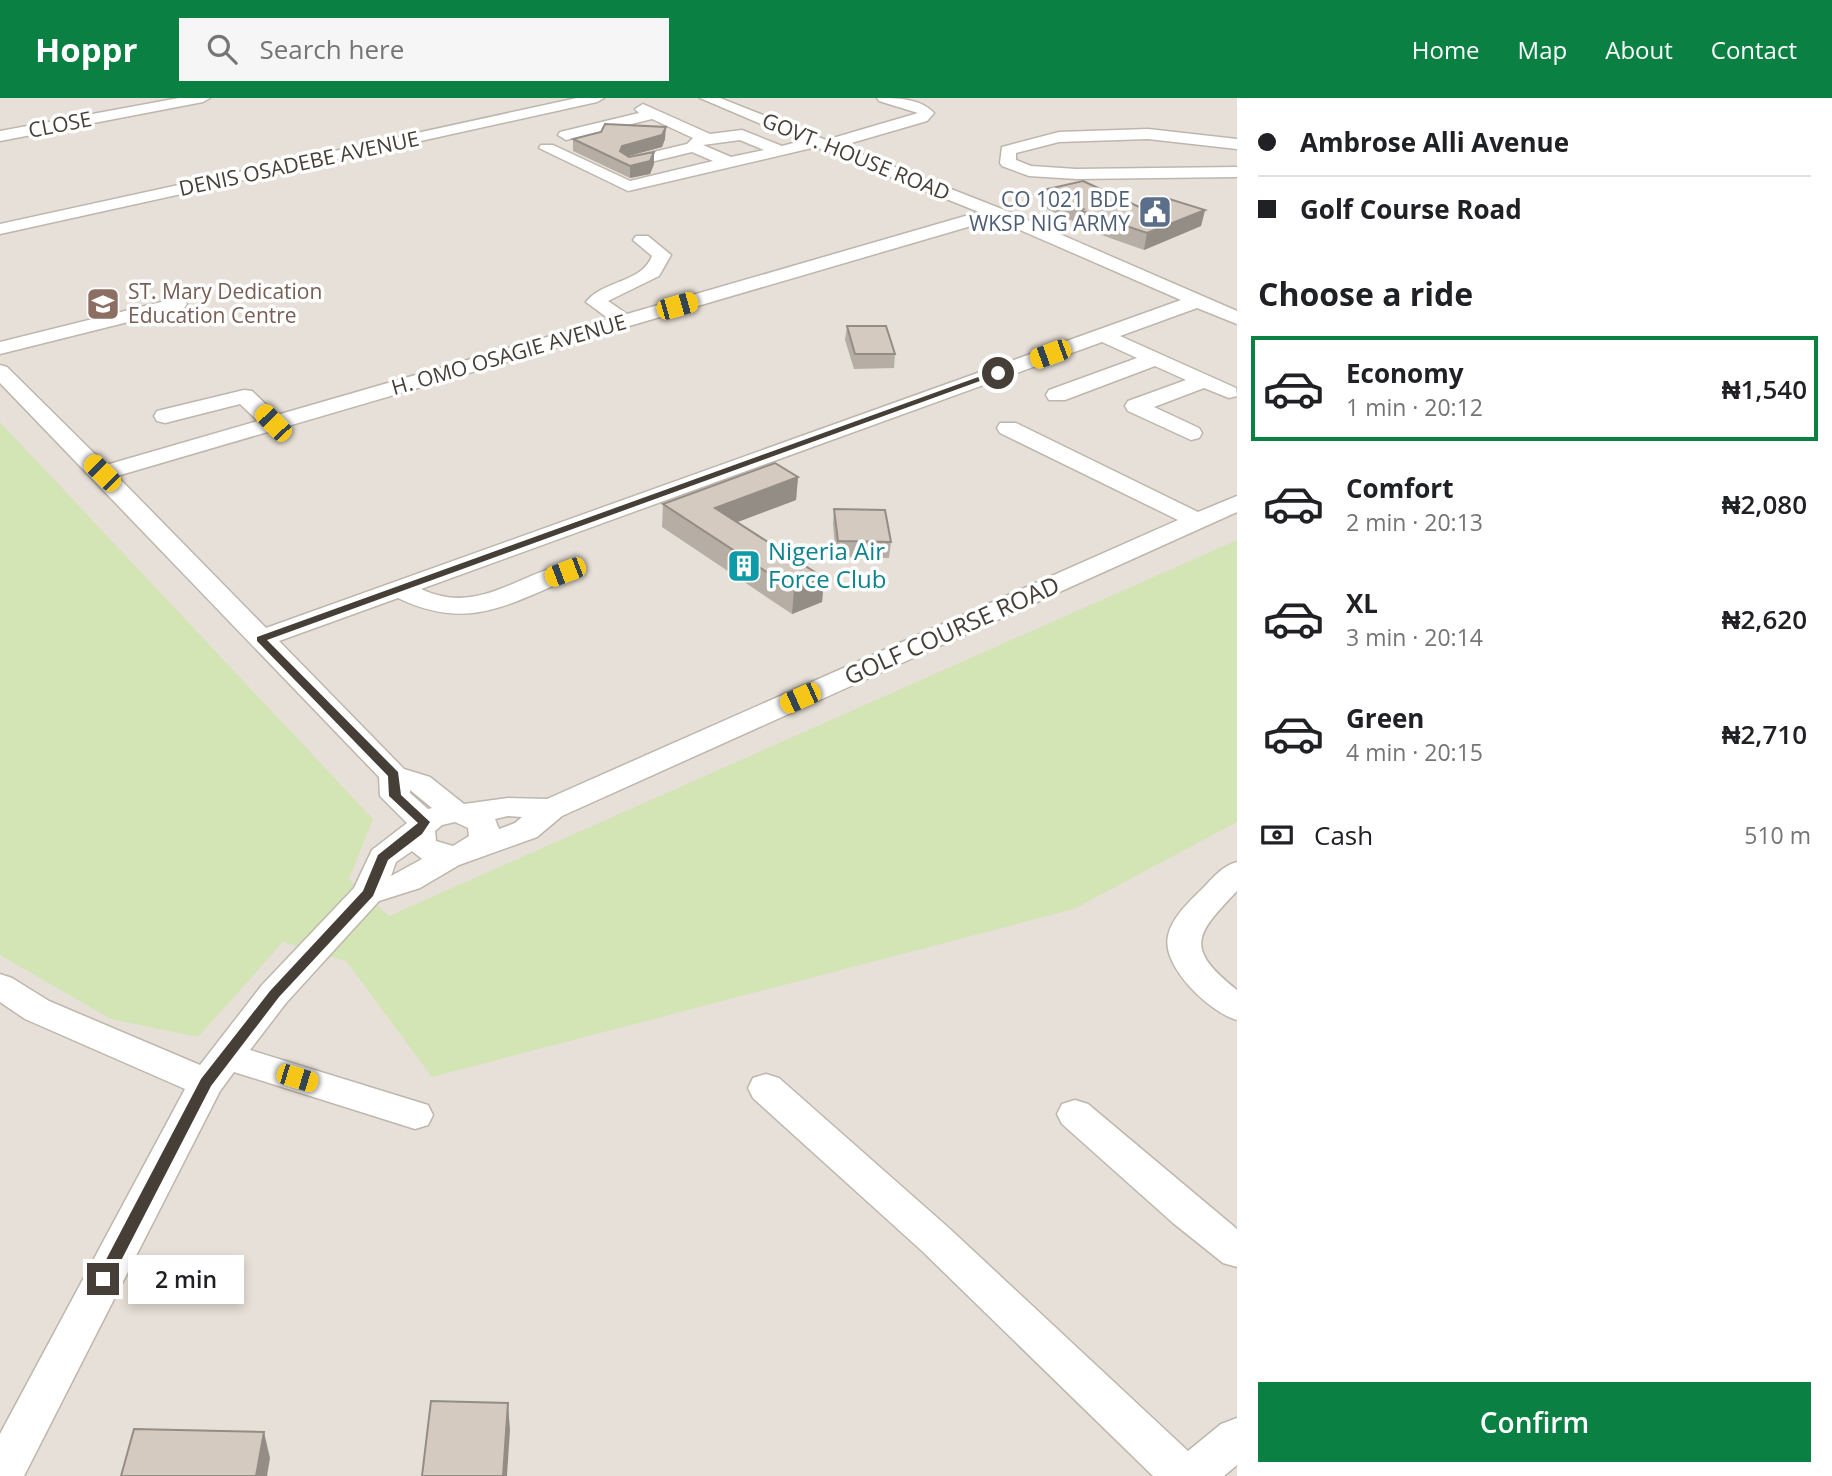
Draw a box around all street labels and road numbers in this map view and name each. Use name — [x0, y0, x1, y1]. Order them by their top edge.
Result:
street label: CLOSE — [26, 104, 94, 144]
street label: GOVT. HOUSE ROAD — [758, 106, 954, 207]
street label: DENIS OSADEBE AVENUE — [176, 124, 421, 202]
street label: H. OMO OSAGIE AVENUE — [388, 307, 629, 401]
street label: GOLF COURSE ROAD — [839, 567, 1064, 692]

